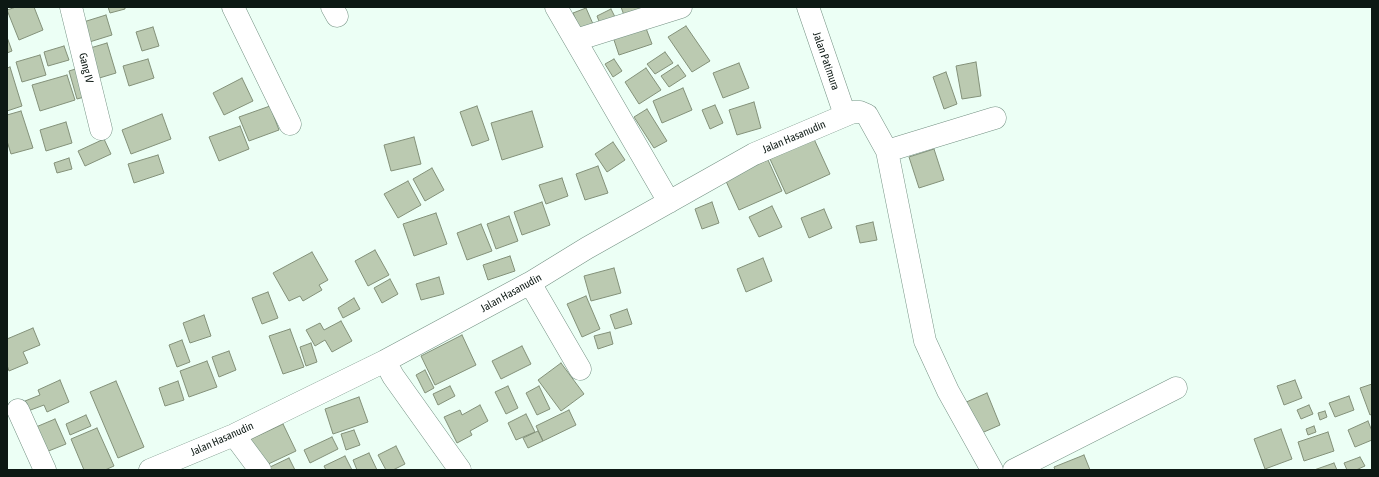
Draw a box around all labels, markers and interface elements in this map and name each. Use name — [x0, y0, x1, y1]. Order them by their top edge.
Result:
street label: Jalan Patimura — [810, 30, 842, 92]
street label: Gang IV — [76, 52, 96, 84]
street label: Jalan Hasanudin — [760, 118, 828, 156]
street label: Jalan Hasanudin — [478, 271, 544, 315]
street label: Jalan Hasanudin — [188, 419, 256, 459]

